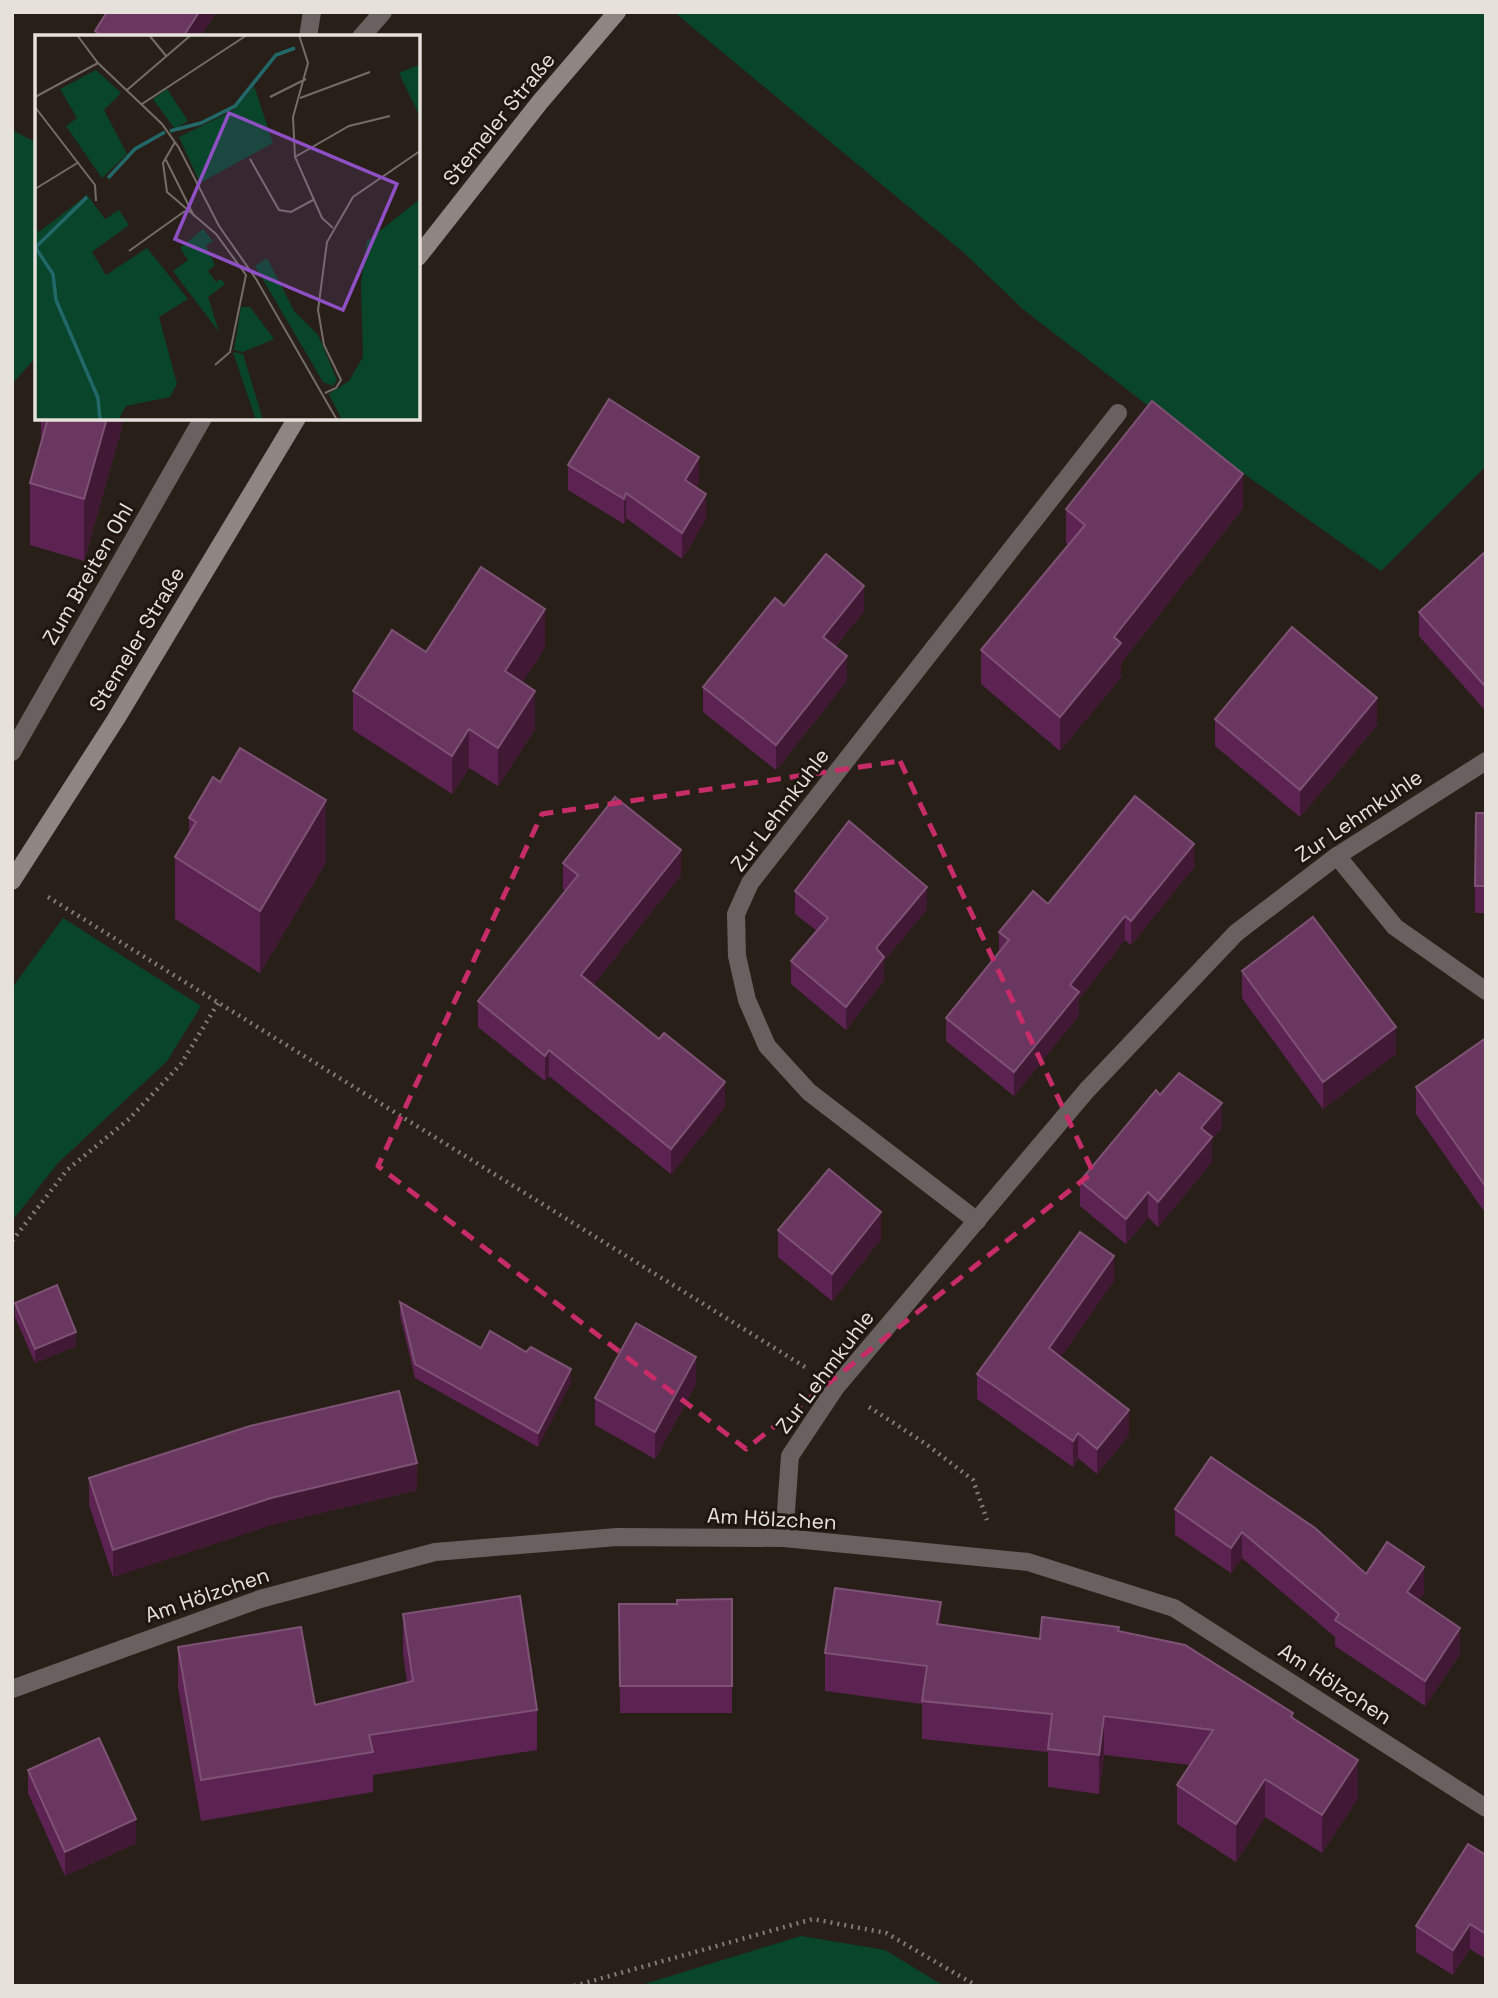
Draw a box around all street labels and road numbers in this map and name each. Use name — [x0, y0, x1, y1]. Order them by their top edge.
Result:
street label: Stemeler Straße — [437, 47, 561, 191]
street label: Zum Breiten Ohl — [36, 498, 139, 650]
street label: Stemeler Straße — [83, 562, 190, 716]
street label: Zur Lehmkuhle — [724, 743, 835, 877]
street label: Zur Lehmkuhle — [1290, 763, 1427, 868]
street label: Zur Lehmkuhle — [769, 1305, 880, 1439]
street label: Am Hölzchen — [706, 1502, 838, 1535]
street label: Am Hölzchen — [141, 1561, 273, 1628]
street label: Am Hölzchen — [1273, 1637, 1397, 1730]

